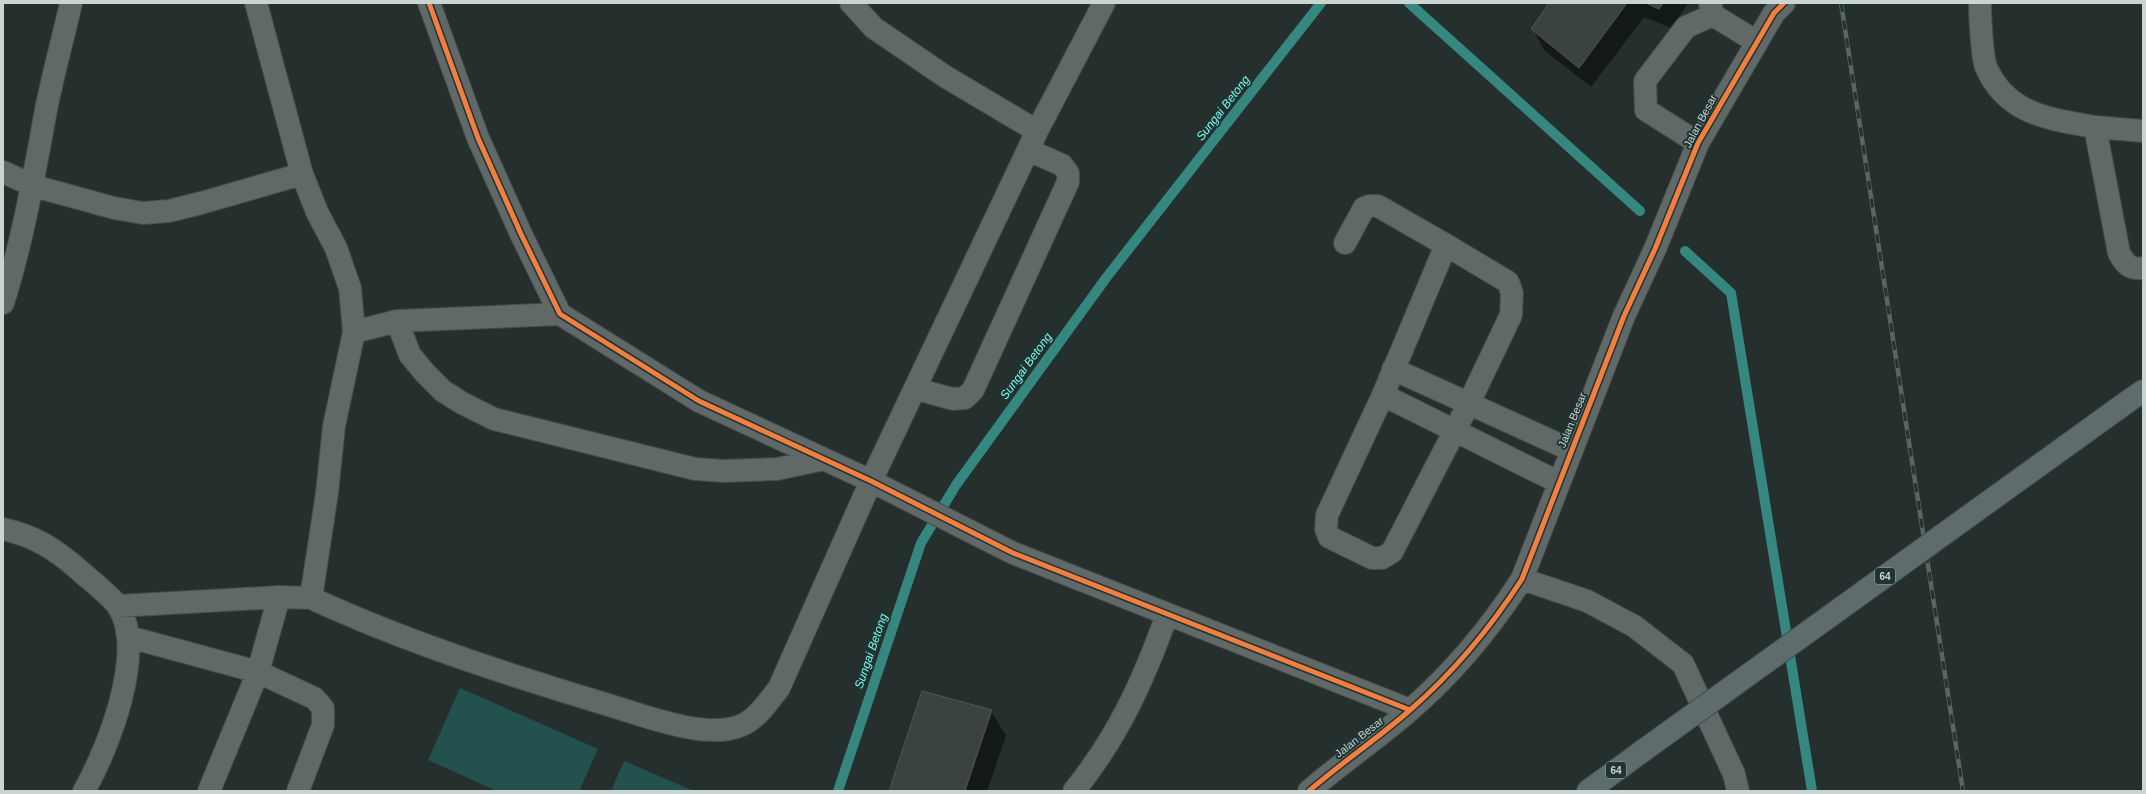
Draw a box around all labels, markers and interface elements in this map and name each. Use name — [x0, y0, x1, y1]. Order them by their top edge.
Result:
water label: Sungai Betong — [1193, 72, 1253, 143]
street label: Jalan Besar — [1681, 92, 1719, 149]
water label: Sungai Betong — [997, 330, 1055, 402]
street label: Jalan Besar — [1556, 391, 1589, 449]
road number: 64 — [1875, 568, 1895, 584]
water label: Sungai Betong — [852, 611, 891, 691]
street label: Jalan Besar — [1332, 714, 1386, 760]
road number: 64 — [1606, 762, 1626, 778]

